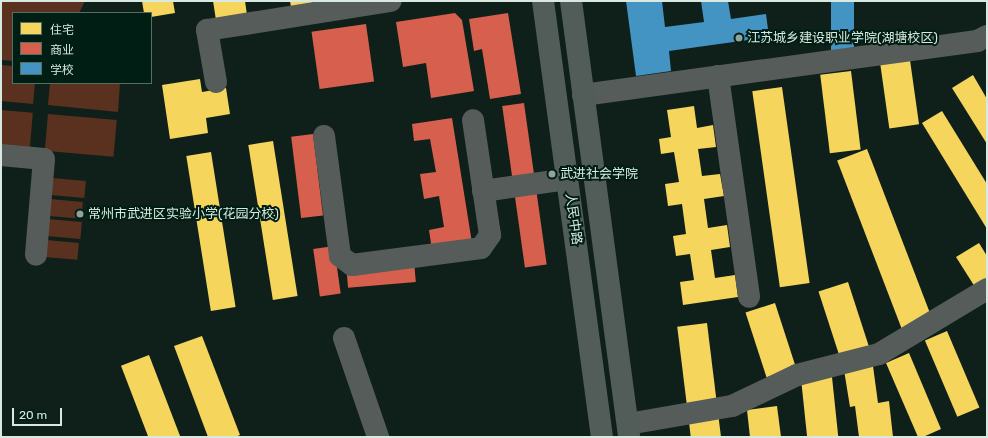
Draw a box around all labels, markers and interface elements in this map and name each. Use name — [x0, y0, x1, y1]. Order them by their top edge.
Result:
legend — [12, 12, 152, 84]
text: 住宅 — [50, 23, 74, 37]
place label: 江苏城乡建设职业学院(湖塘校区) — [747, 30, 938, 46]
marker: 江苏城乡建设职业学院(湖塘校区) — [734, 33, 744, 43]
text: 商业 — [50, 43, 74, 57]
text: 学校 — [50, 63, 74, 77]
place label: 武进社会学院 — [560, 166, 638, 182]
marker: 武进社会学院 — [547, 169, 557, 179]
street label: 人民中路 — [562, 192, 584, 246]
place label: 常州市武进区实验小学(花园分校) — [88, 206, 279, 222]
marker: 常州市武进区实验小学(花园分校) — [75, 209, 85, 219]
scale bar — [14, 400, 64, 426]
text: 20 m — [19, 408, 47, 422]

